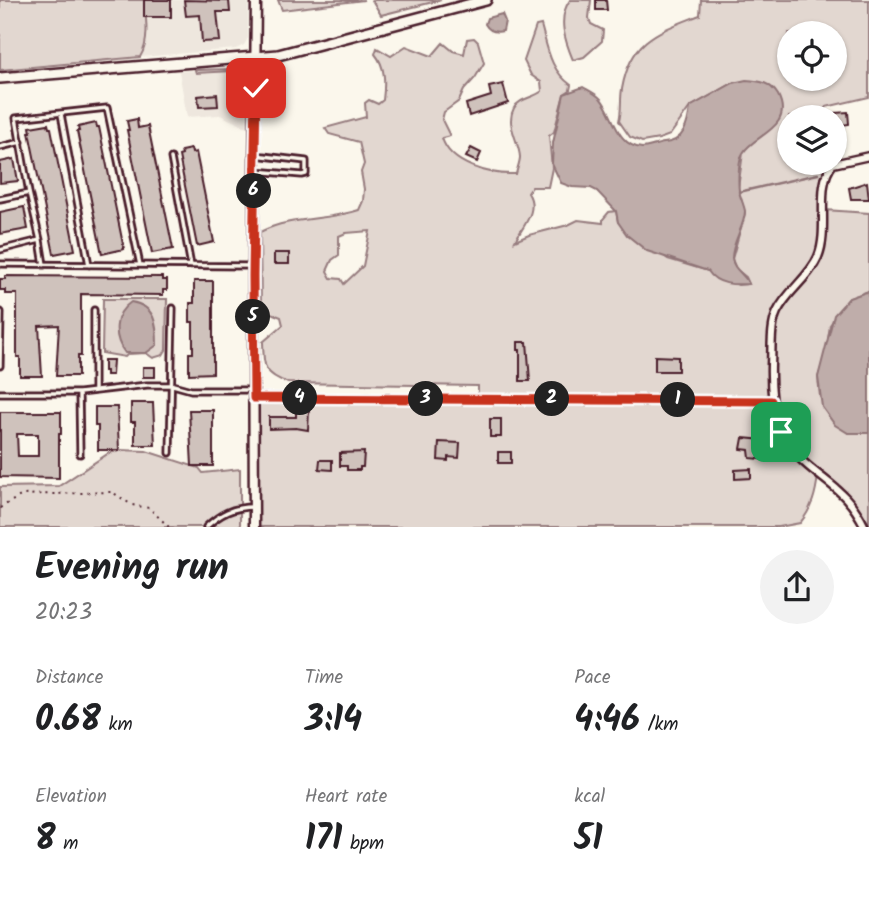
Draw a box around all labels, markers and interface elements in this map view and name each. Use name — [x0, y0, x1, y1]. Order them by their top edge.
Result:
map controls — [777, 21, 847, 175]
button: locate — [777, 21, 847, 91]
pin — [226, 58, 286, 118]
icon: check — [237, 69, 275, 107]
button: layers — [777, 105, 847, 175]
pin: 6 — [236, 174, 272, 208]
text: 6 — [248, 175, 259, 205]
pin: 5 — [236, 300, 270, 334]
text: 5 — [248, 301, 257, 331]
pin: 4 — [282, 380, 318, 416]
text: 4 — [294, 382, 305, 412]
pin: 3 — [408, 382, 444, 416]
pin: 2 — [534, 382, 570, 416]
pin: 1 — [660, 382, 696, 418]
text: 3 — [420, 383, 431, 413]
text: 2 — [546, 383, 557, 413]
text: 1 — [675, 384, 680, 414]
pin — [751, 402, 811, 462]
icon: arrive — [762, 413, 800, 451]
text: Evening run — [35, 539, 229, 599]
button: share — [760, 550, 834, 624]
text: 20:23 — [35, 595, 92, 631]
text: Distance — [35, 663, 103, 693]
text: Time — [305, 663, 343, 693]
text: Pace — [574, 663, 611, 693]
text: 0.68 — [35, 693, 101, 749]
text: 3:14 — [305, 693, 362, 749]
text: 4:46 — [574, 693, 640, 749]
text: km — [101, 710, 133, 740]
text: /km — [640, 710, 678, 740]
text: Elevation — [35, 782, 107, 812]
text: Heart rate — [305, 782, 387, 812]
text: kcal — [574, 782, 605, 812]
text: 8 — [35, 812, 56, 868]
text: 171 — [305, 812, 342, 868]
text: 51 — [574, 812, 603, 868]
text: m — [56, 829, 78, 859]
text: bpm — [342, 829, 384, 859]

